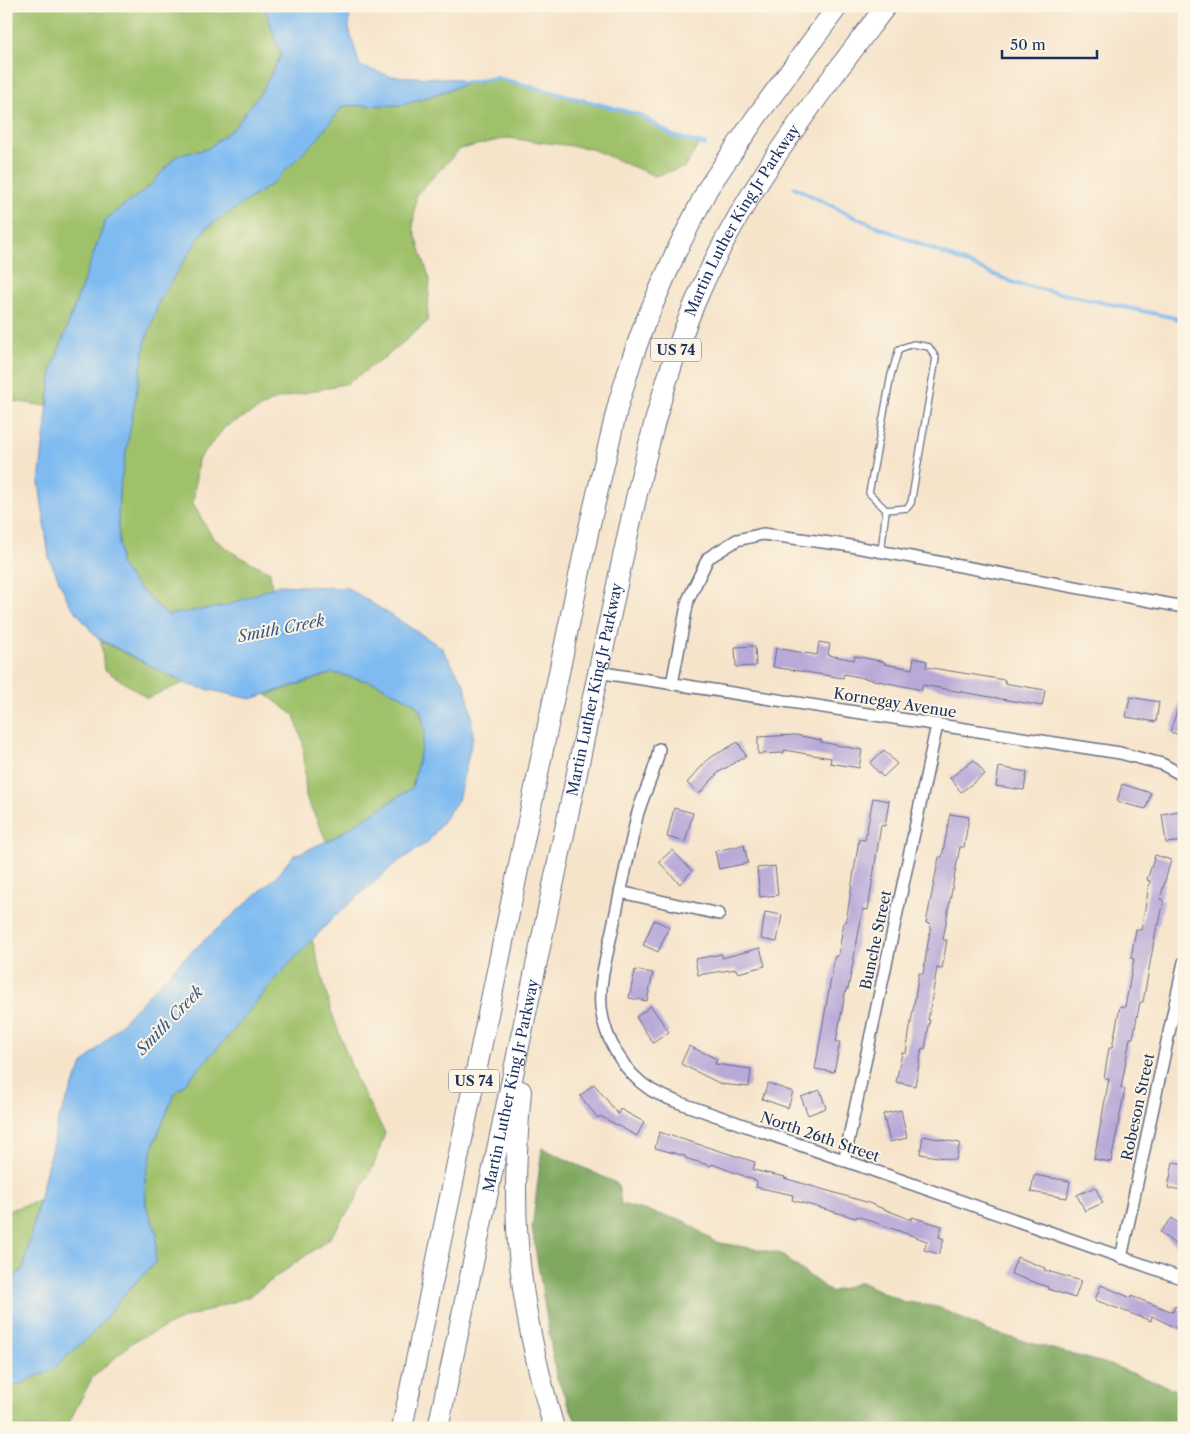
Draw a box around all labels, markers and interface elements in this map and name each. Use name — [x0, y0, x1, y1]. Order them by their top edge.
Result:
scale bar — [1002, 28, 1098, 60]
text: 50 m — [1010, 35, 1046, 54]
street label: Martin Luther King Jr Parkway — [680, 120, 804, 319]
road number: US 74 — [651, 338, 701, 362]
street label: Martin Luther King Jr Parkway — [562, 580, 626, 798]
water label: Smith Creek — [235, 610, 327, 646]
street label: Kornegay Avenue — [832, 683, 958, 722]
street label: Bunche Street — [856, 888, 895, 991]
street label: Martin Luther King Jr Parkway — [479, 976, 543, 1194]
water label: Smith Creek — [130, 981, 207, 1059]
street label: Robeson Street — [1117, 1051, 1158, 1162]
road number: US 74 — [449, 1070, 499, 1092]
street label: North 26th Street — [758, 1107, 883, 1166]

